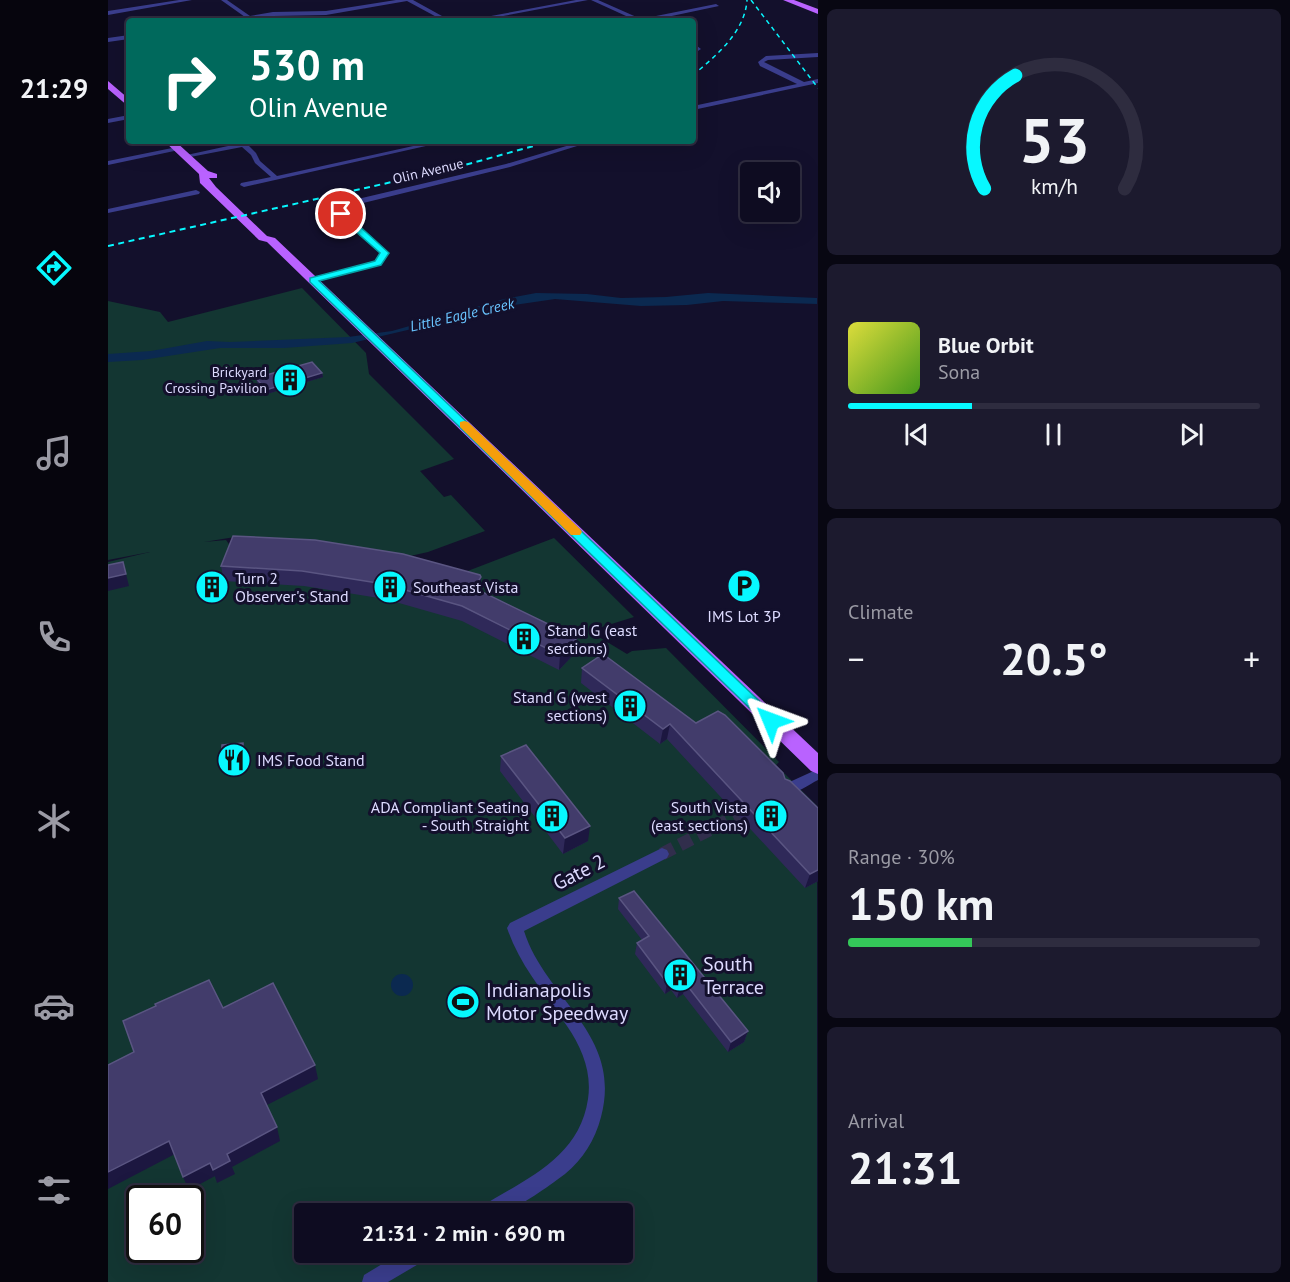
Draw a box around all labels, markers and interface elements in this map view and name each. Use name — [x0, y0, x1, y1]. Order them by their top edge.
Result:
text: 530 m — [249, 37, 365, 92]
icon: right — [150, 42, 228, 120]
text: 21:29 — [20, 71, 88, 105]
text: Olin Avenue — [249, 90, 388, 124]
text: 53 — [1019, 99, 1089, 180]
street label: Olin Avenue — [391, 154, 465, 188]
map controls — [740, 162, 800, 222]
button: sound — [740, 162, 800, 222]
text: km/h — [1030, 172, 1077, 200]
pin — [315, 188, 366, 239]
icon: arrive — [324, 197, 357, 230]
icon: directions — [33, 247, 75, 289]
water label: Little Eagle Creek — [408, 293, 517, 336]
text: Blue Orbit — [938, 331, 1034, 359]
text: Sona — [938, 359, 980, 385]
building icon: Brickyard Crossing Pavilion — [272, 362, 308, 398]
place label: Brickyard Crossing Pavilion — [165, 363, 267, 397]
icon: previous — [900, 418, 933, 451]
icon: pause — [1037, 418, 1070, 451]
icon: next — [1175, 418, 1208, 451]
icon: music — [33, 432, 75, 474]
place label: Turn 2 Observer's Stand — [235, 568, 349, 606]
parking icon: IMS Lot 3P — [726, 568, 762, 604]
building icon: Turn 2 Observer's Stand — [194, 569, 230, 605]
building icon: Southeast Vista — [372, 569, 408, 605]
place label: Southeast Vista — [413, 577, 518, 597]
text: Climate — [848, 599, 914, 625]
place label: IMS Lot 3P — [707, 606, 781, 626]
icon: phone — [33, 616, 75, 658]
place label: Stand G (east sections) — [547, 620, 638, 658]
building icon: Stand G (east sections) — [506, 621, 542, 657]
text: 20.5° — [1000, 629, 1108, 687]
text: − — [848, 637, 865, 680]
text: + — [1243, 637, 1260, 680]
place label: Stand G (west sections) — [513, 687, 608, 725]
building icon: Stand G (west sections) — [612, 688, 648, 724]
position arrow — [739, 689, 803, 753]
restaurant icon: IMS Food Stand — [216, 742, 252, 778]
place label: IMS Food Stand — [257, 750, 365, 770]
place label: ADA Compliant Seating - South Straight — [371, 797, 530, 835]
place label: South Vista (east sections) — [651, 797, 748, 835]
building icon: ADA Compliant Seating - South Straight — [534, 798, 570, 834]
building icon: South Vista (east sections) — [753, 798, 789, 834]
icon: climate — [33, 800, 75, 842]
text: Range · 30% — [848, 844, 955, 870]
street label: Gate 2 — [549, 848, 609, 896]
text: 150 km — [848, 874, 994, 932]
place label: South Terrace — [703, 951, 764, 1000]
building icon: South Terrace — [662, 957, 698, 993]
place label: Indianapolis Motor Speedway — [486, 977, 629, 1026]
sports icon: Indianapolis Motor Speedway — [445, 984, 481, 1020]
icon: car — [33, 985, 75, 1027]
text: Arrival — [848, 1108, 904, 1134]
text: 21:31 — [848, 1138, 962, 1196]
icon: filters — [33, 1169, 75, 1211]
speed limit sign: 60 — [126, 1185, 204, 1263]
text: 21:31 · 2 min · 690 m — [362, 1219, 565, 1247]

